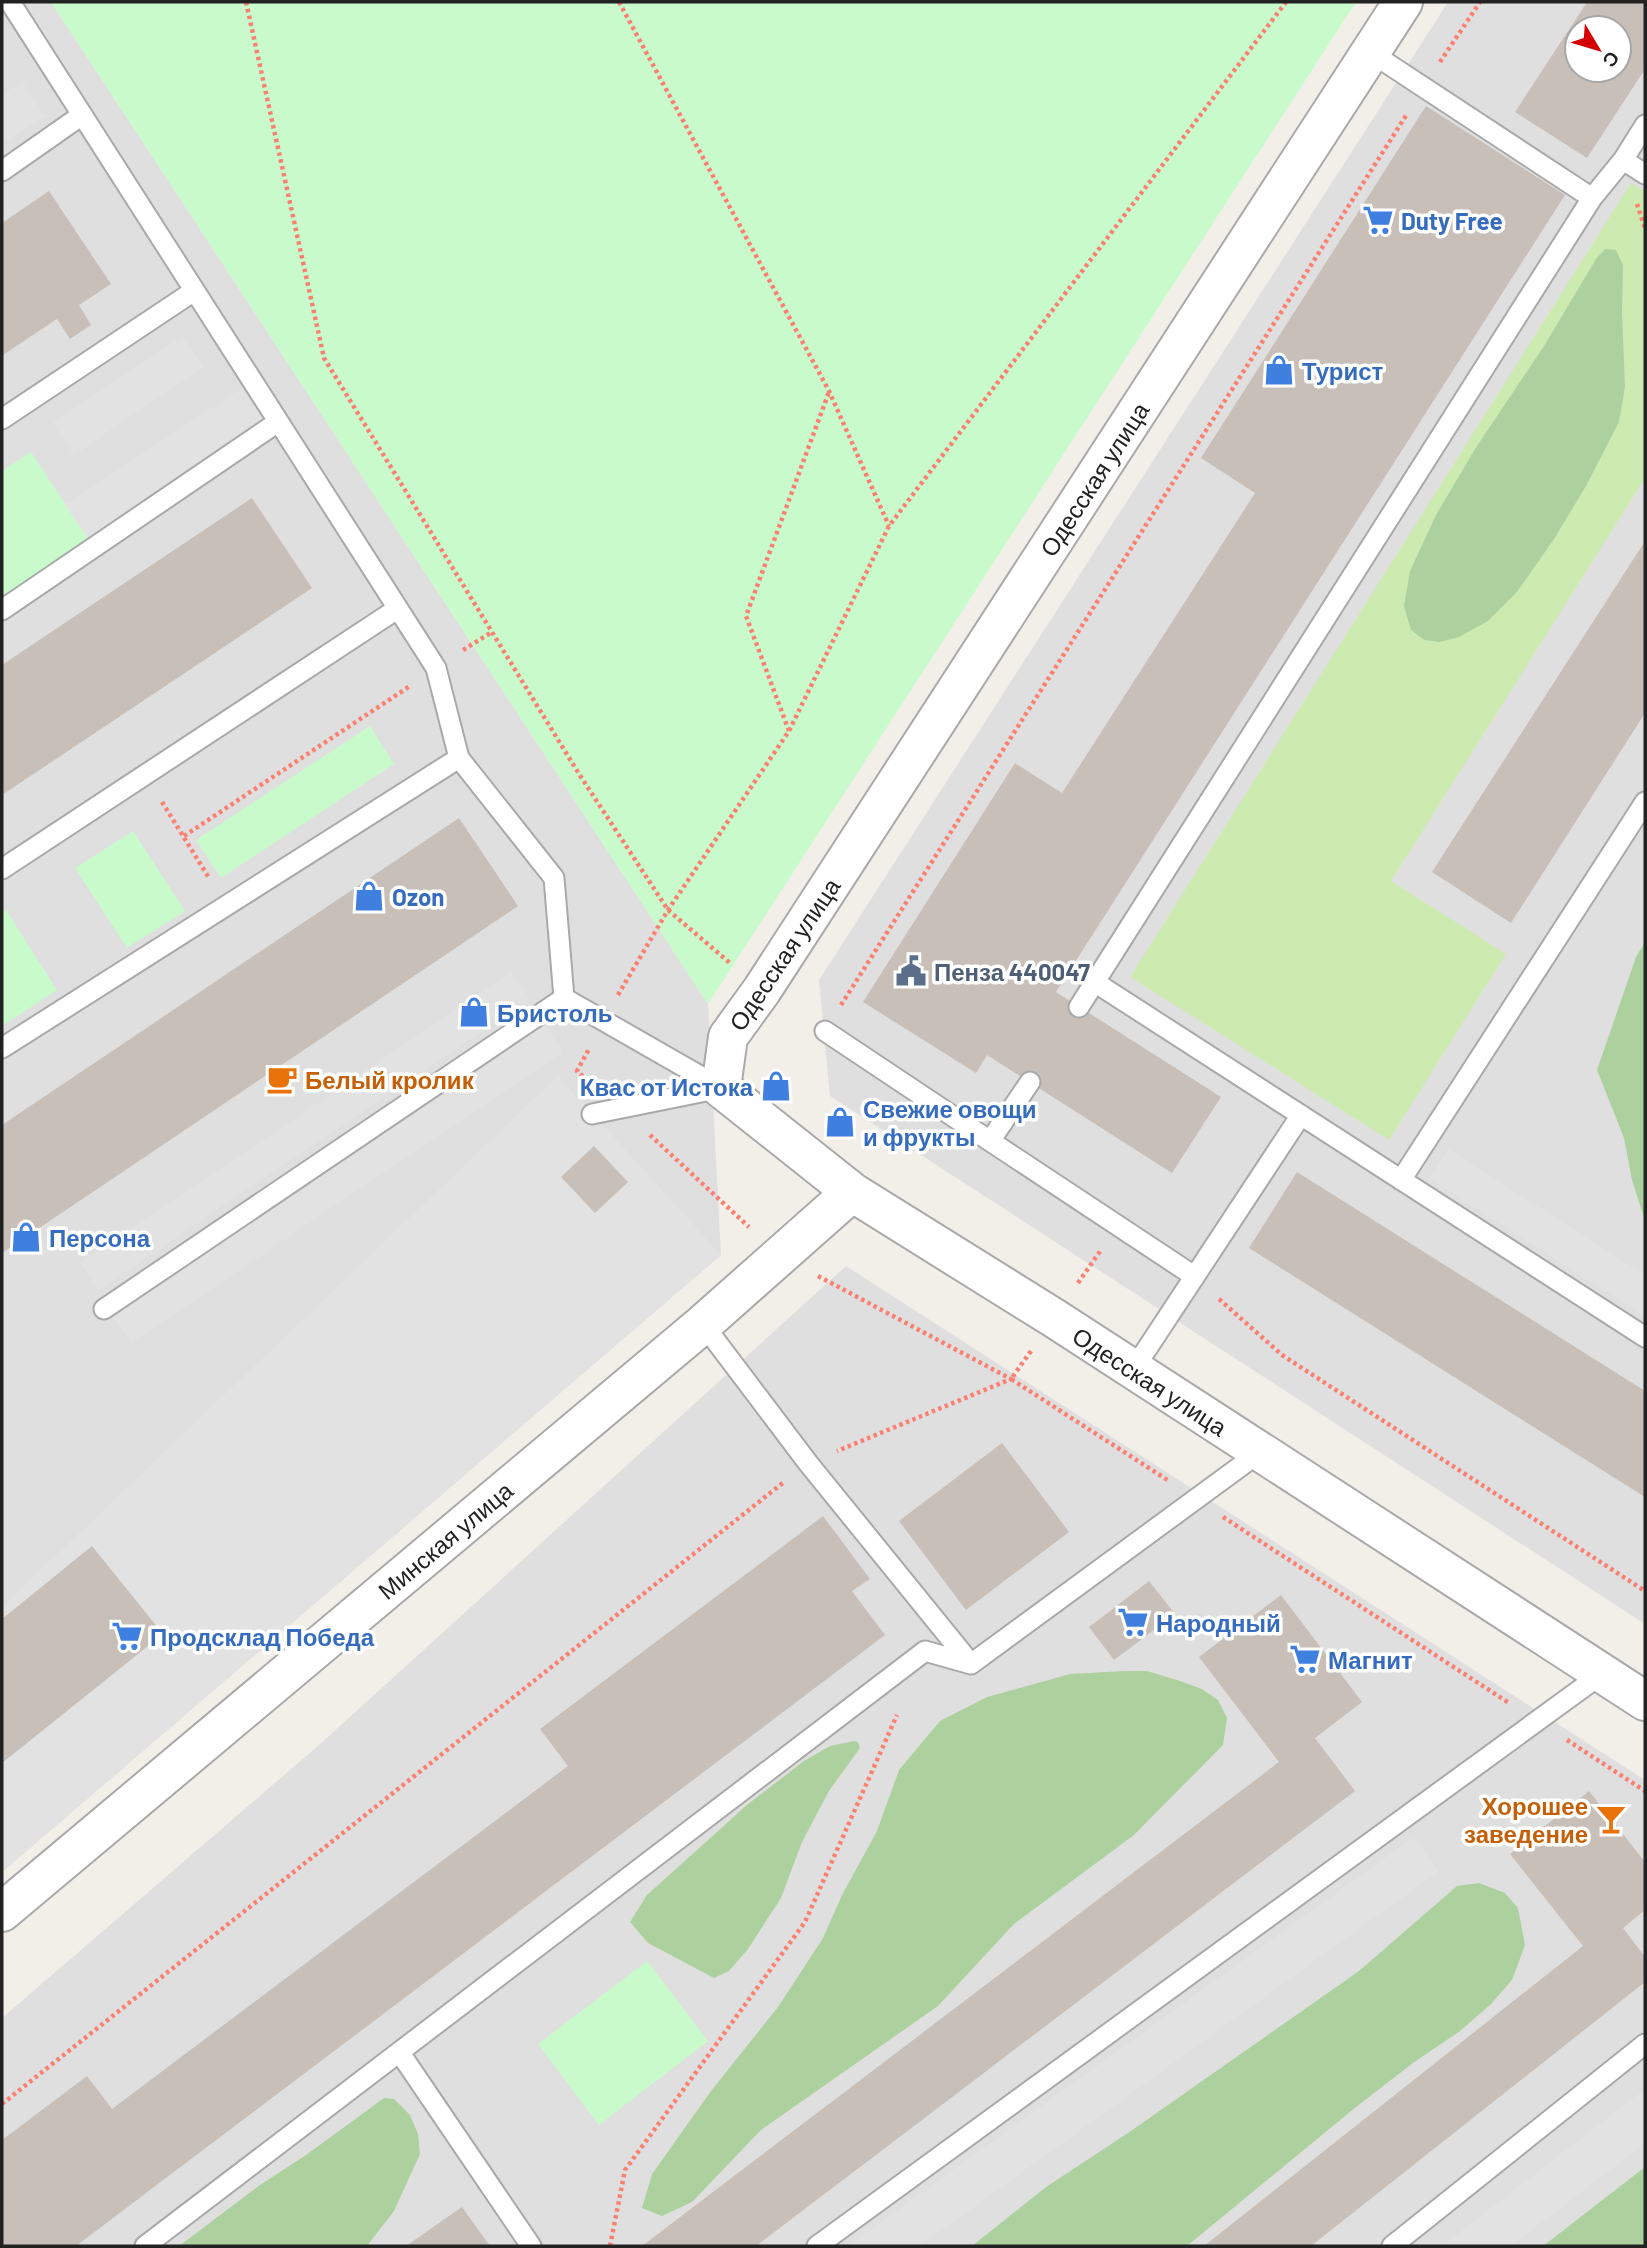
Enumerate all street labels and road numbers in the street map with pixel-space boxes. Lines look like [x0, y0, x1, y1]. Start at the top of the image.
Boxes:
street label: Одесская улица [1033, 396, 1155, 561]
street label: Одесская улица [722, 872, 846, 1036]
street label: Одесская улица [1068, 1320, 1233, 1442]
street label: Минская улица [372, 1475, 519, 1605]

